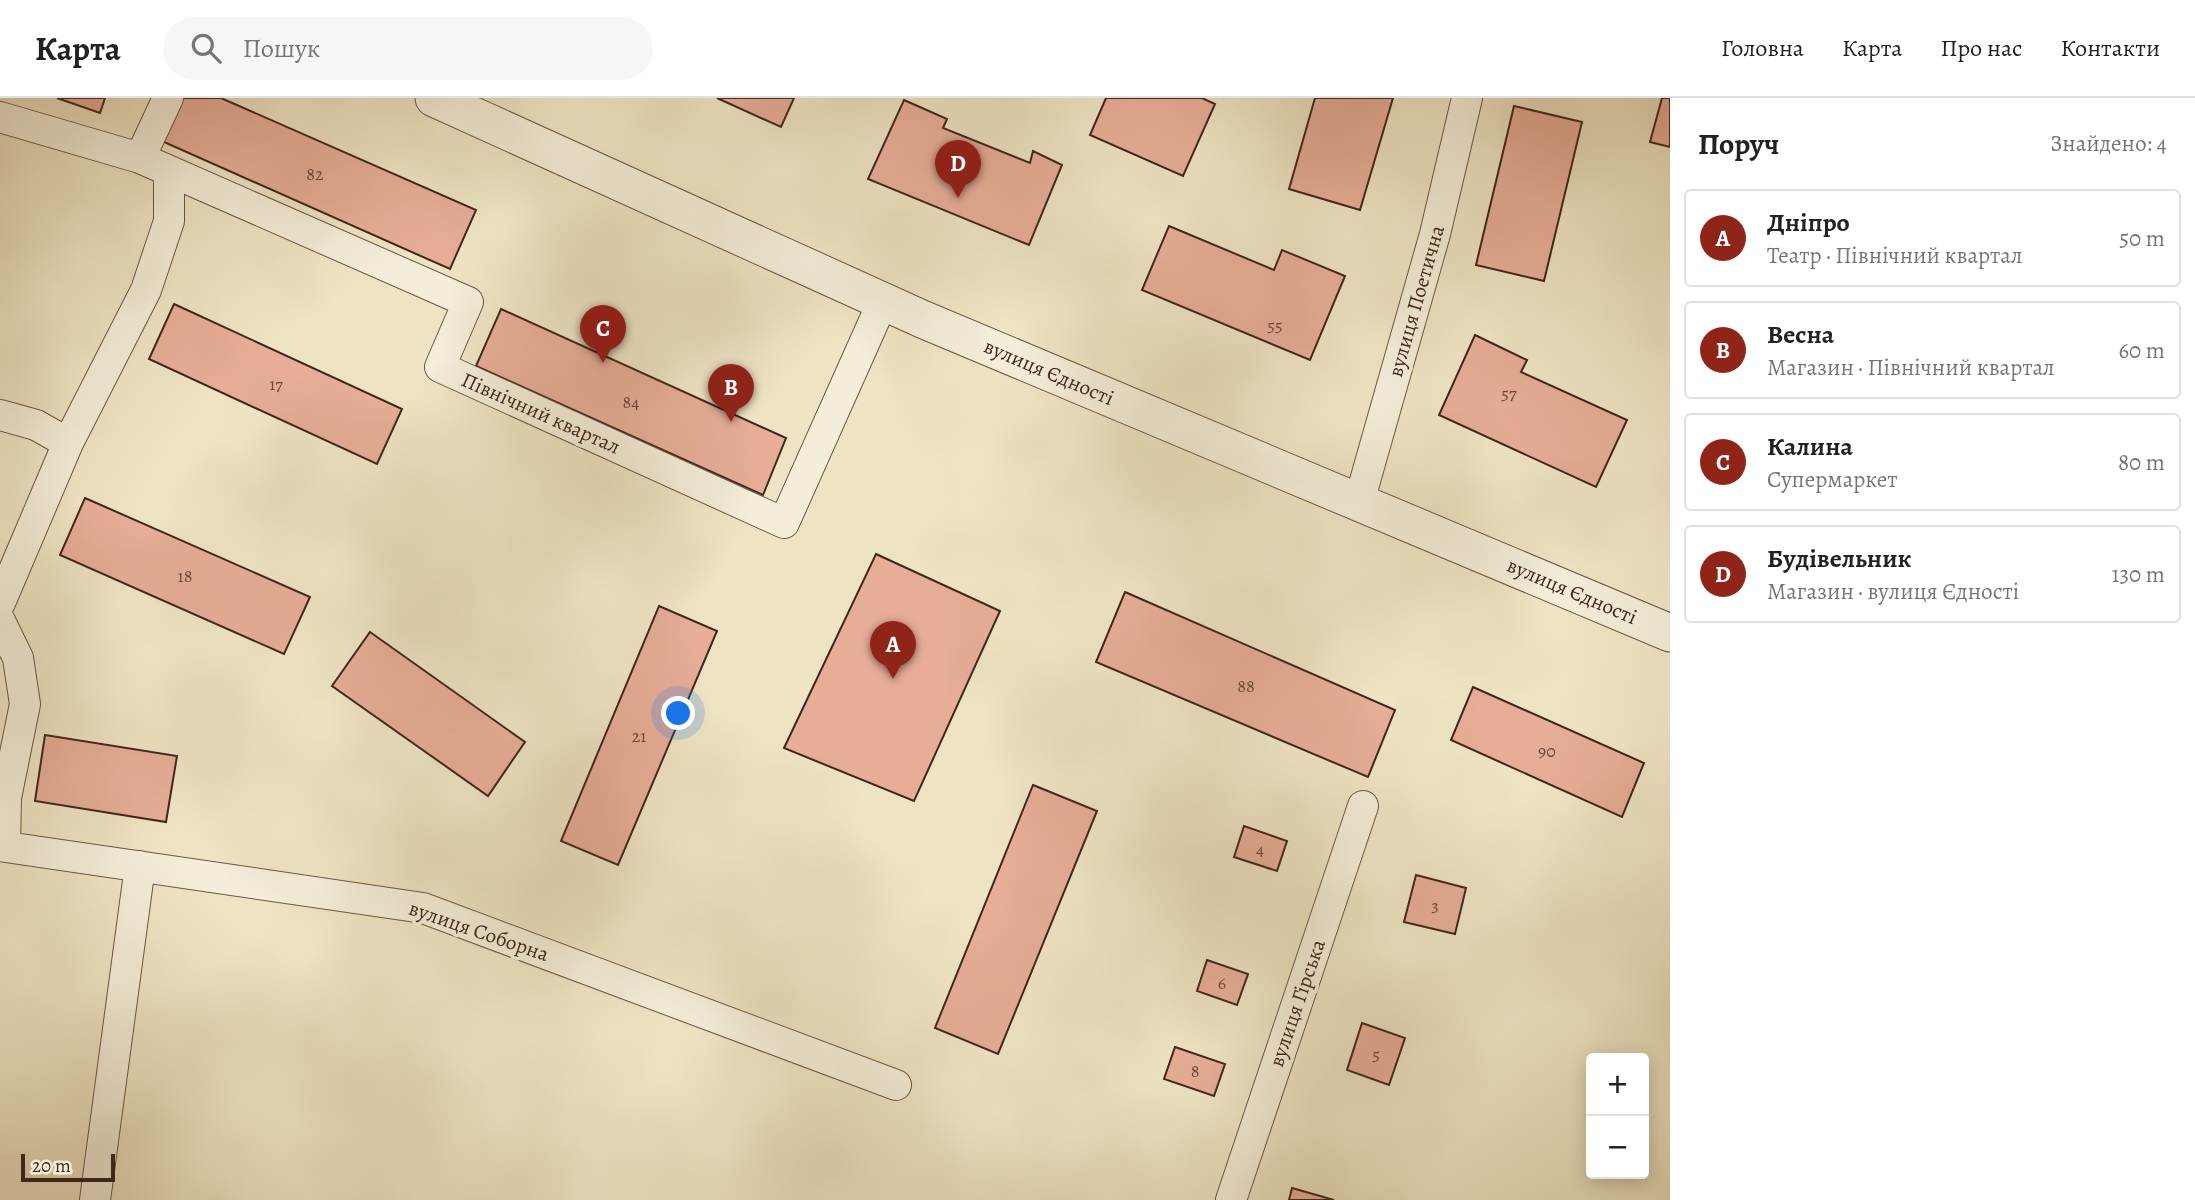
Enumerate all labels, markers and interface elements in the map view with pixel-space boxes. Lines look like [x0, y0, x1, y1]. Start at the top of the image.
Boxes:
search box [163, 17, 653, 80]
text: Карта [35, 26, 121, 71]
icon: search [187, 29, 225, 67]
text: Пошук [243, 31, 320, 66]
text: Головна [1721, 32, 1804, 64]
text: Карта [1842, 32, 1902, 64]
text: Про нас [1940, 32, 2022, 64]
text: Контакти [2060, 32, 2160, 64]
text: Поруч [1698, 124, 1779, 164]
text: Знайдено: 4 [2050, 128, 2167, 159]
pin: D [935, 140, 981, 198]
house number: 82 [306, 162, 324, 186]
text: Дніпро [1767, 205, 1850, 240]
street label: вулиця Поетична [1381, 222, 1451, 380]
text: A [1716, 223, 1730, 254]
text: 50 m [2119, 223, 2165, 254]
text: Театр · Північний квартал [1767, 240, 2022, 271]
pin: C [580, 305, 626, 363]
house number: 55 [1267, 313, 1283, 337]
text: Весна [1767, 317, 1834, 352]
street label: вулиця Єдності [980, 332, 1118, 412]
text: B [1716, 335, 1730, 366]
text: 60 m [2118, 335, 2165, 366]
text: Магазин · Північний квартал [1767, 352, 2055, 383]
pin: B [708, 364, 754, 422]
street label: Північний квартал [457, 365, 625, 461]
house number: 17 [269, 372, 283, 396]
house number: 57 [1501, 381, 1517, 405]
house number: 84 [623, 390, 639, 414]
text: Калина [1767, 429, 1853, 464]
text: C [1716, 447, 1730, 478]
text: 80 m [2118, 447, 2165, 478]
text: Супермаркет [1767, 464, 1898, 495]
text: Будівельник [1767, 541, 1912, 576]
street label: вулиця Єдності [1503, 551, 1641, 631]
text: D [1715, 559, 1731, 590]
text: 130 m [2112, 559, 2165, 590]
house number: 18 [178, 564, 192, 588]
text: Магазин · вулиця Єдності [1767, 576, 2019, 607]
pin: A [870, 621, 916, 679]
house number: 88 [1237, 674, 1255, 698]
your location [661, 696, 695, 730]
house number: 21 [632, 724, 646, 748]
house number: 90 [1538, 739, 1556, 763]
house number: 4 [1256, 837, 1264, 861]
house number: 3 [1431, 893, 1439, 917]
street label: вулиця Соборна [405, 894, 553, 968]
street label: вулиця Гірська [1262, 935, 1332, 1070]
house number: 6 [1218, 971, 1226, 995]
house number: 5 [1372, 1042, 1380, 1066]
map controls [1586, 1053, 1649, 1179]
button: + [1586, 1053, 1649, 1116]
house number: 8 [1191, 1059, 1199, 1083]
button: − [1586, 1116, 1649, 1179]
scale bar [21, 1151, 116, 1183]
text: 20 m [32, 1153, 71, 1179]

